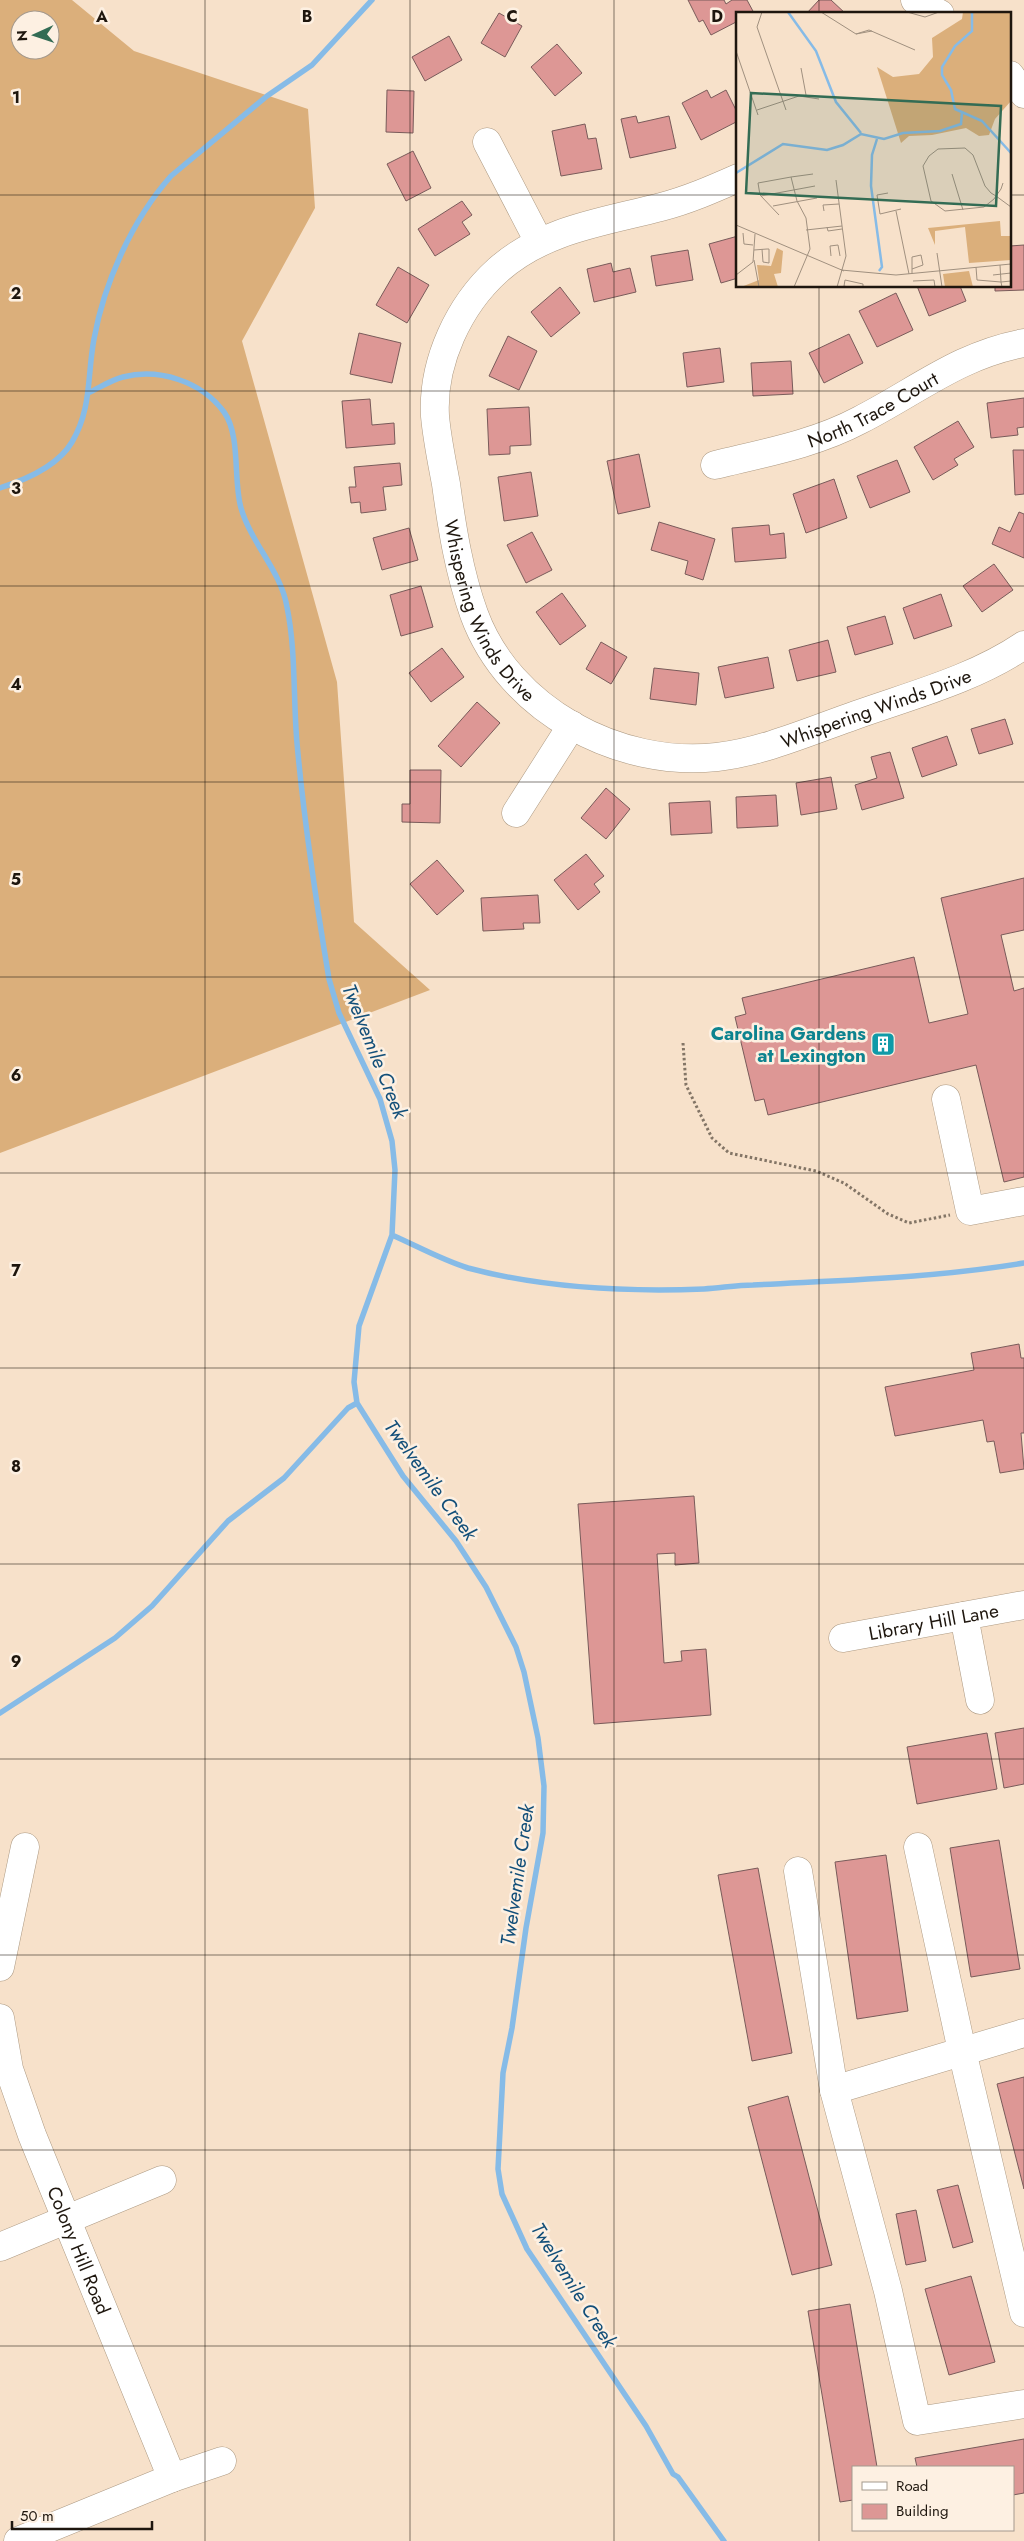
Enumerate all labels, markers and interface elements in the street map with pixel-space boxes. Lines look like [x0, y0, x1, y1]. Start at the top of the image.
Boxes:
text: A [95, 5, 108, 28]
text: B [302, 5, 312, 28]
text: C [506, 5, 518, 28]
text: D [711, 5, 723, 28]
north arrow [10, 10, 60, 60]
inset map [736, 12, 1012, 288]
text: N [12, 30, 32, 42]
text: 1 [12, 86, 20, 109]
text: 2 [11, 282, 21, 305]
street label: North Trace Court [804, 365, 944, 455]
text: 3 [11, 477, 21, 500]
street label: Whispering Winds Drive [437, 517, 541, 708]
street label: Whispering Winds Drive [777, 662, 976, 755]
text: 4 [10, 673, 22, 696]
text: 5 [11, 868, 21, 891]
water label: Twelvemile Creek [334, 980, 415, 1124]
place label: Carolina Gardens at Lexington [711, 1020, 866, 1069]
building icon: Carolina Gardens at Lexington [870, 1031, 896, 1057]
text: 6 [11, 1064, 21, 1087]
text: 7 [11, 1259, 21, 1282]
water label: Twelvemile Creek [377, 1414, 485, 1548]
text: 8 [11, 1455, 21, 1478]
street label: Library Hill Lane [866, 1597, 1001, 1647]
text: 9 [11, 1650, 21, 1673]
water label: Twelvemile Creek [493, 1801, 542, 1948]
street label: Colony Hill Road [40, 2182, 117, 2318]
water label: Twelvemile Creek [523, 2217, 625, 2355]
legend [852, 2466, 1014, 2531]
text: Road [896, 2475, 928, 2497]
scale bar [12, 2498, 152, 2530]
text: Building [896, 2500, 948, 2522]
text: 50 m [20, 2505, 54, 2527]

